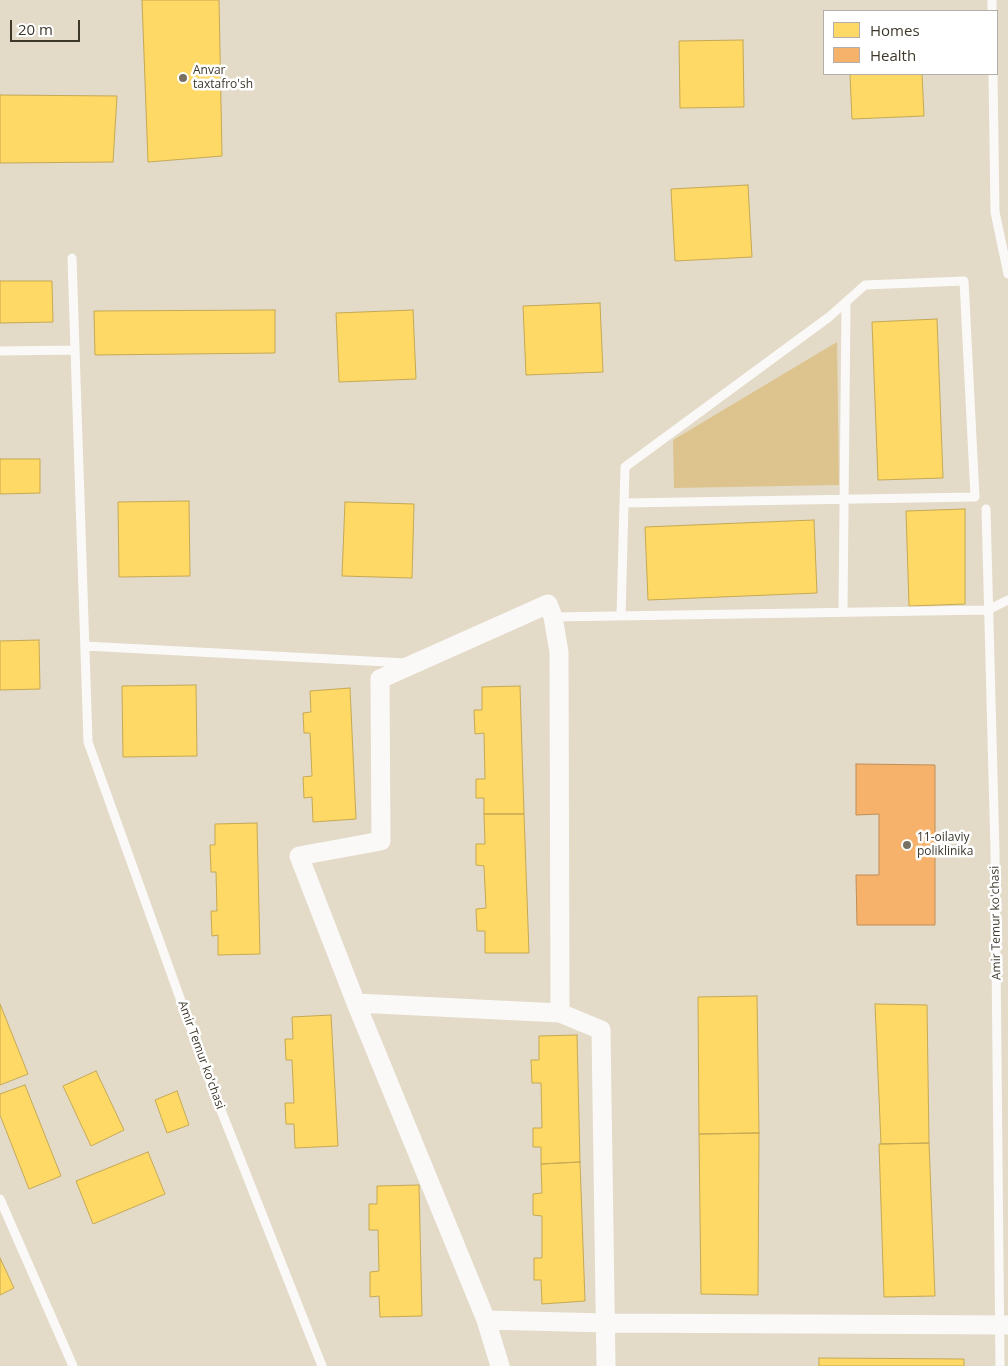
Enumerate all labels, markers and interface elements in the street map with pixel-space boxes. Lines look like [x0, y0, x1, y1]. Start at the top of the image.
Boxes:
scale bar [12, 10, 82, 42]
legend [823, 10, 998, 75]
text: 20 m [18, 19, 53, 39]
text: Homes [870, 20, 920, 40]
text: Health [870, 45, 916, 65]
place label: Anvar taxtafro'sh [193, 64, 253, 92]
marker: Anvar taxtafro'sh [177, 72, 189, 84]
place label: 11-oilaviy poliklinika [917, 831, 973, 859]
marker: 11-oilaviy poliklinika [901, 839, 913, 851]
street label: Amir Temur ko'chasi [988, 866, 1004, 980]
street label: Amir Temur ko'chasi [175, 999, 227, 1111]

